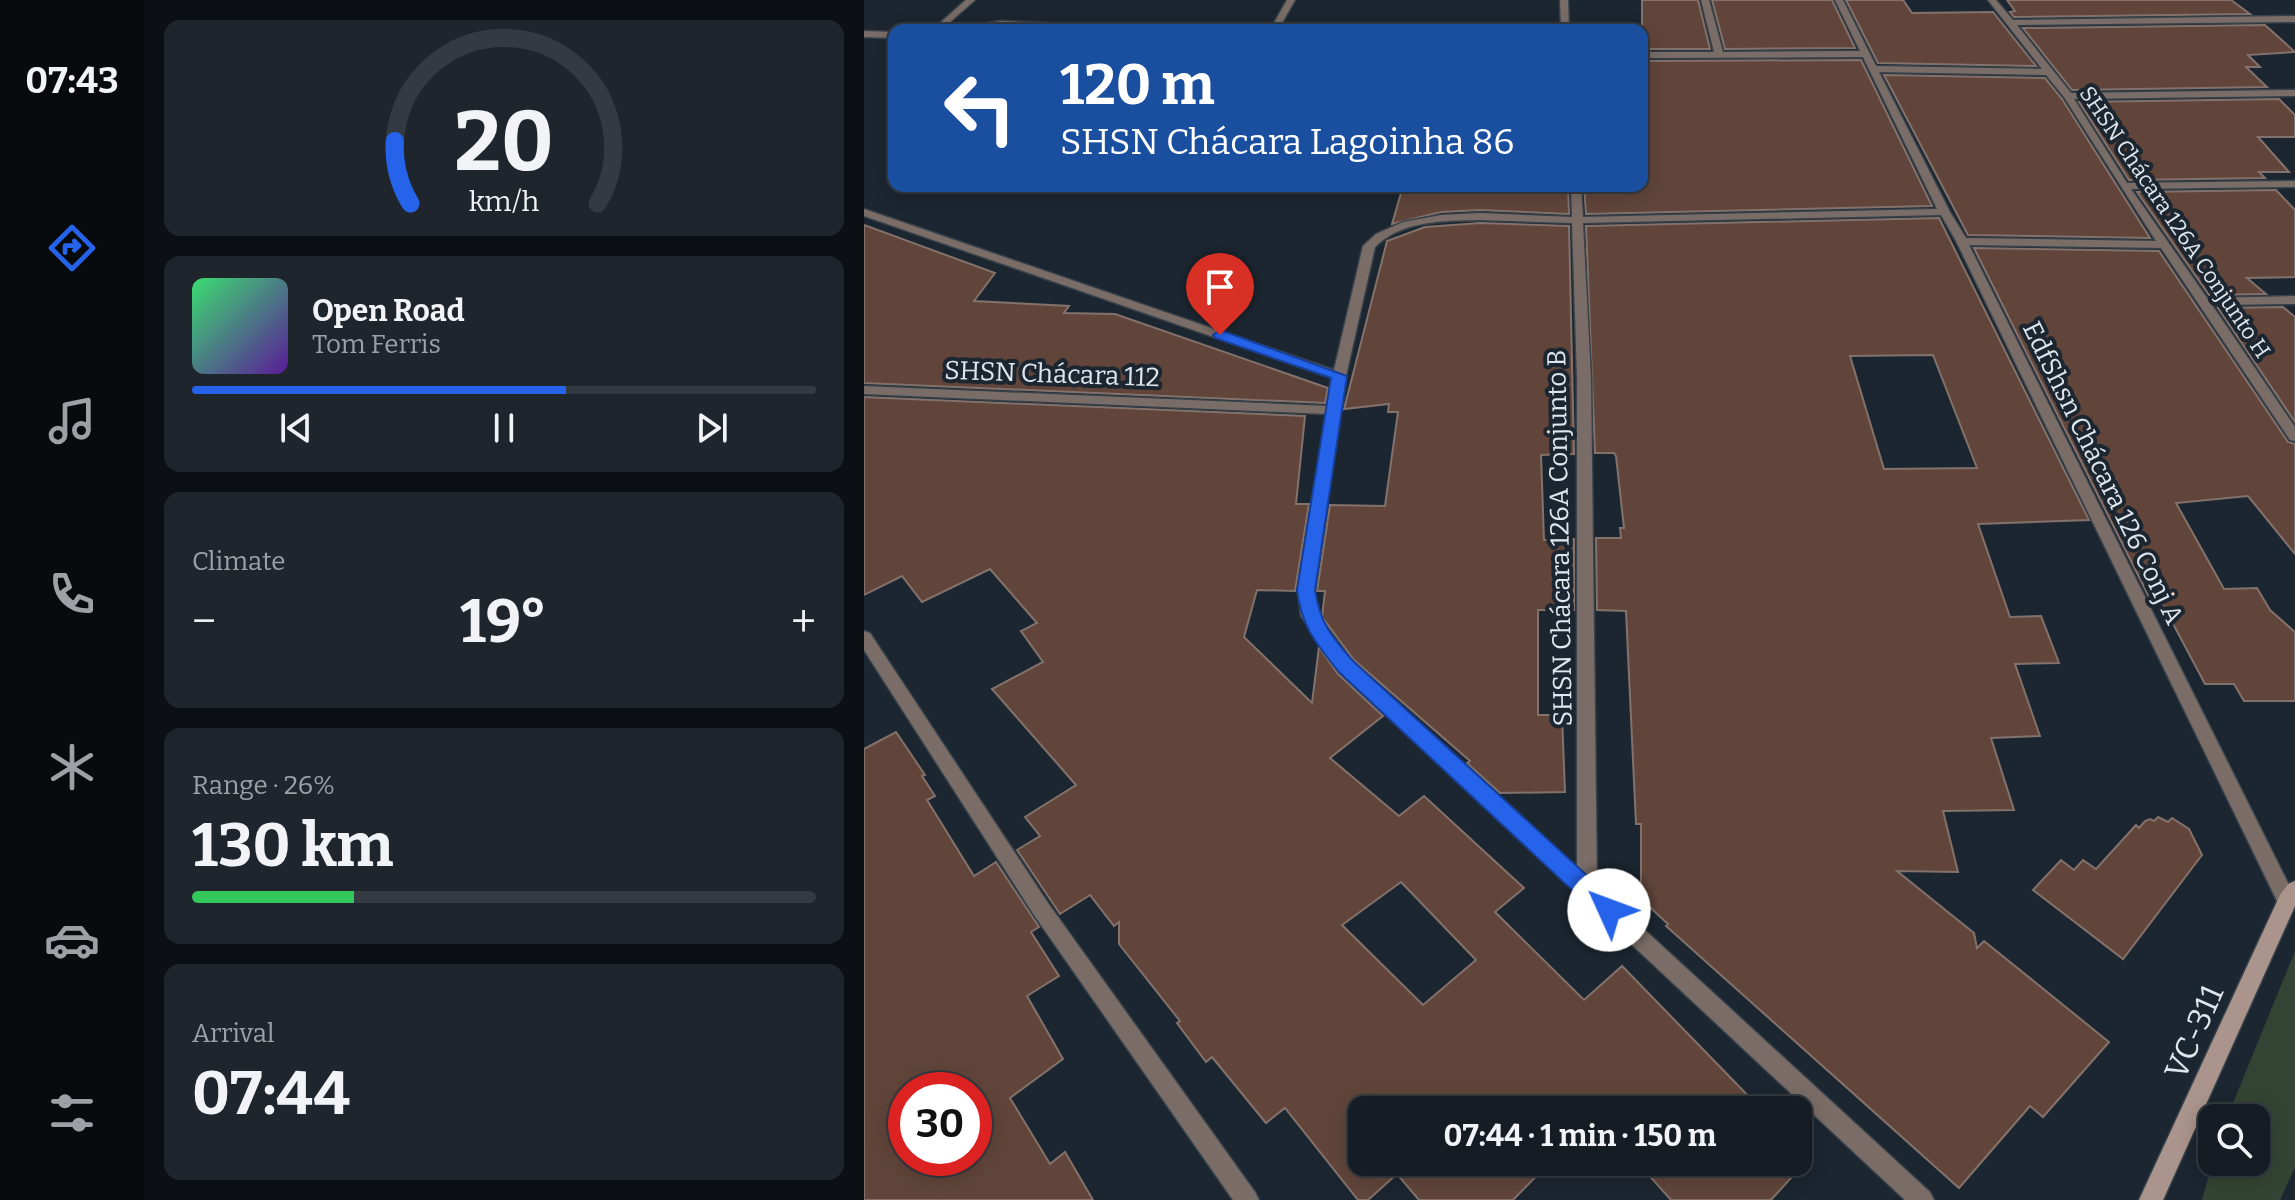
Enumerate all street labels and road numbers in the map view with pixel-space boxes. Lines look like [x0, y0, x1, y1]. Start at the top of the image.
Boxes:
street label: SHSN Chácara 126A Conjunto H [2074, 81, 2276, 363]
street label: EdfShsn Chácara 126 Conj A [2016, 317, 2190, 630]
street label: SHSN Chácara 126A Conjunto B [1541, 349, 1579, 727]
street label: SHSN Chácara 112 [944, 355, 1160, 393]
street label: VC-311 [2157, 979, 2231, 1085]

